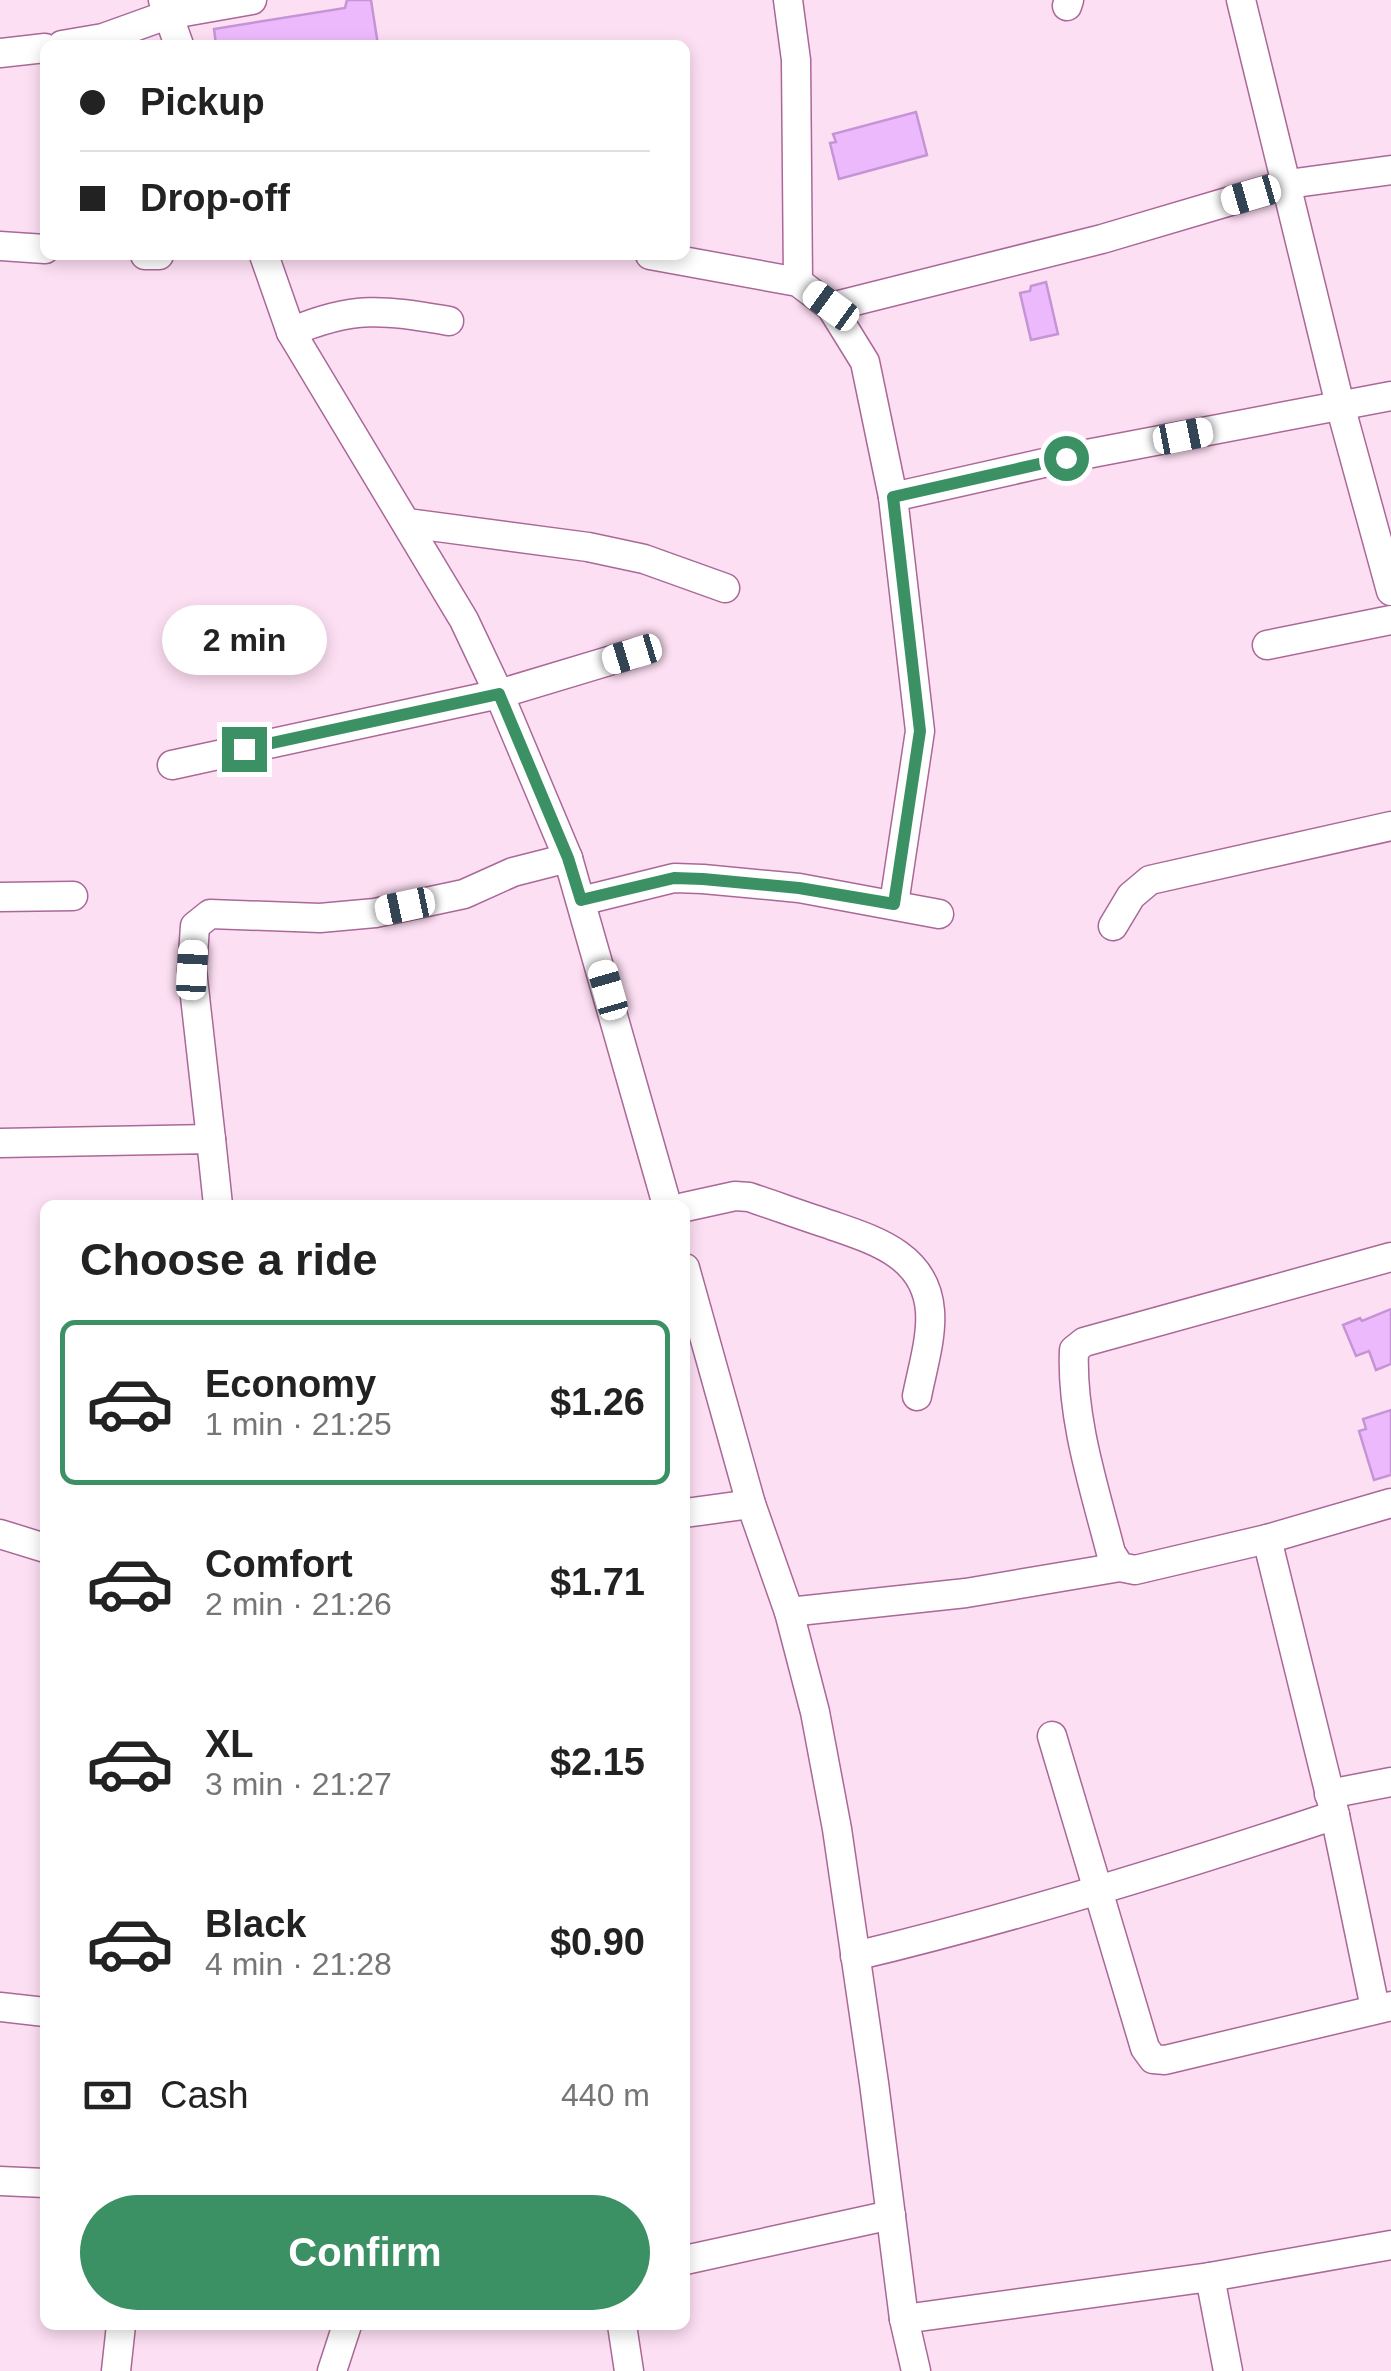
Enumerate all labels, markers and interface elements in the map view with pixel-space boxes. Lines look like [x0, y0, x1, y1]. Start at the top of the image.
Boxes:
text: Pickup [140, 81, 265, 123]
car [1218, 172, 1284, 218]
text: Drop-off [140, 177, 290, 219]
car [798, 276, 864, 336]
car [1151, 416, 1215, 456]
route start [1044, 436, 1089, 481]
callout: 2 min [162, 604, 326, 674]
text: 2 min [203, 622, 286, 658]
car [599, 631, 665, 677]
route end [222, 727, 267, 772]
car [373, 885, 437, 927]
car [175, 939, 209, 1001]
car [585, 957, 631, 1023]
text: Choose a ride [80, 1234, 378, 1285]
icon: car [85, 1358, 175, 1448]
text: Economy [205, 1363, 376, 1405]
text: $1.26 [550, 1381, 645, 1423]
text: 1 min · 21:25 [205, 1406, 392, 1442]
icon: car [85, 1538, 175, 1628]
text: Comfort [205, 1543, 353, 1585]
text: $1.71 [550, 1561, 645, 1603]
text: 2 min · 21:26 [205, 1586, 392, 1622]
icon: car [85, 1718, 175, 1808]
text: XL [205, 1723, 254, 1765]
text: $2.15 [550, 1741, 645, 1783]
text: 3 min · 21:27 [205, 1766, 392, 1802]
icon: car [85, 1898, 175, 1988]
text: Black [205, 1903, 306, 1945]
text: $0.90 [550, 1921, 645, 1963]
text: 4 min · 21:28 [205, 1946, 392, 1982]
icon: cash [80, 2068, 135, 2123]
text: Cash [160, 2074, 249, 2116]
text: 440 m [561, 2077, 650, 2113]
button: Confirm [80, 2195, 650, 2310]

